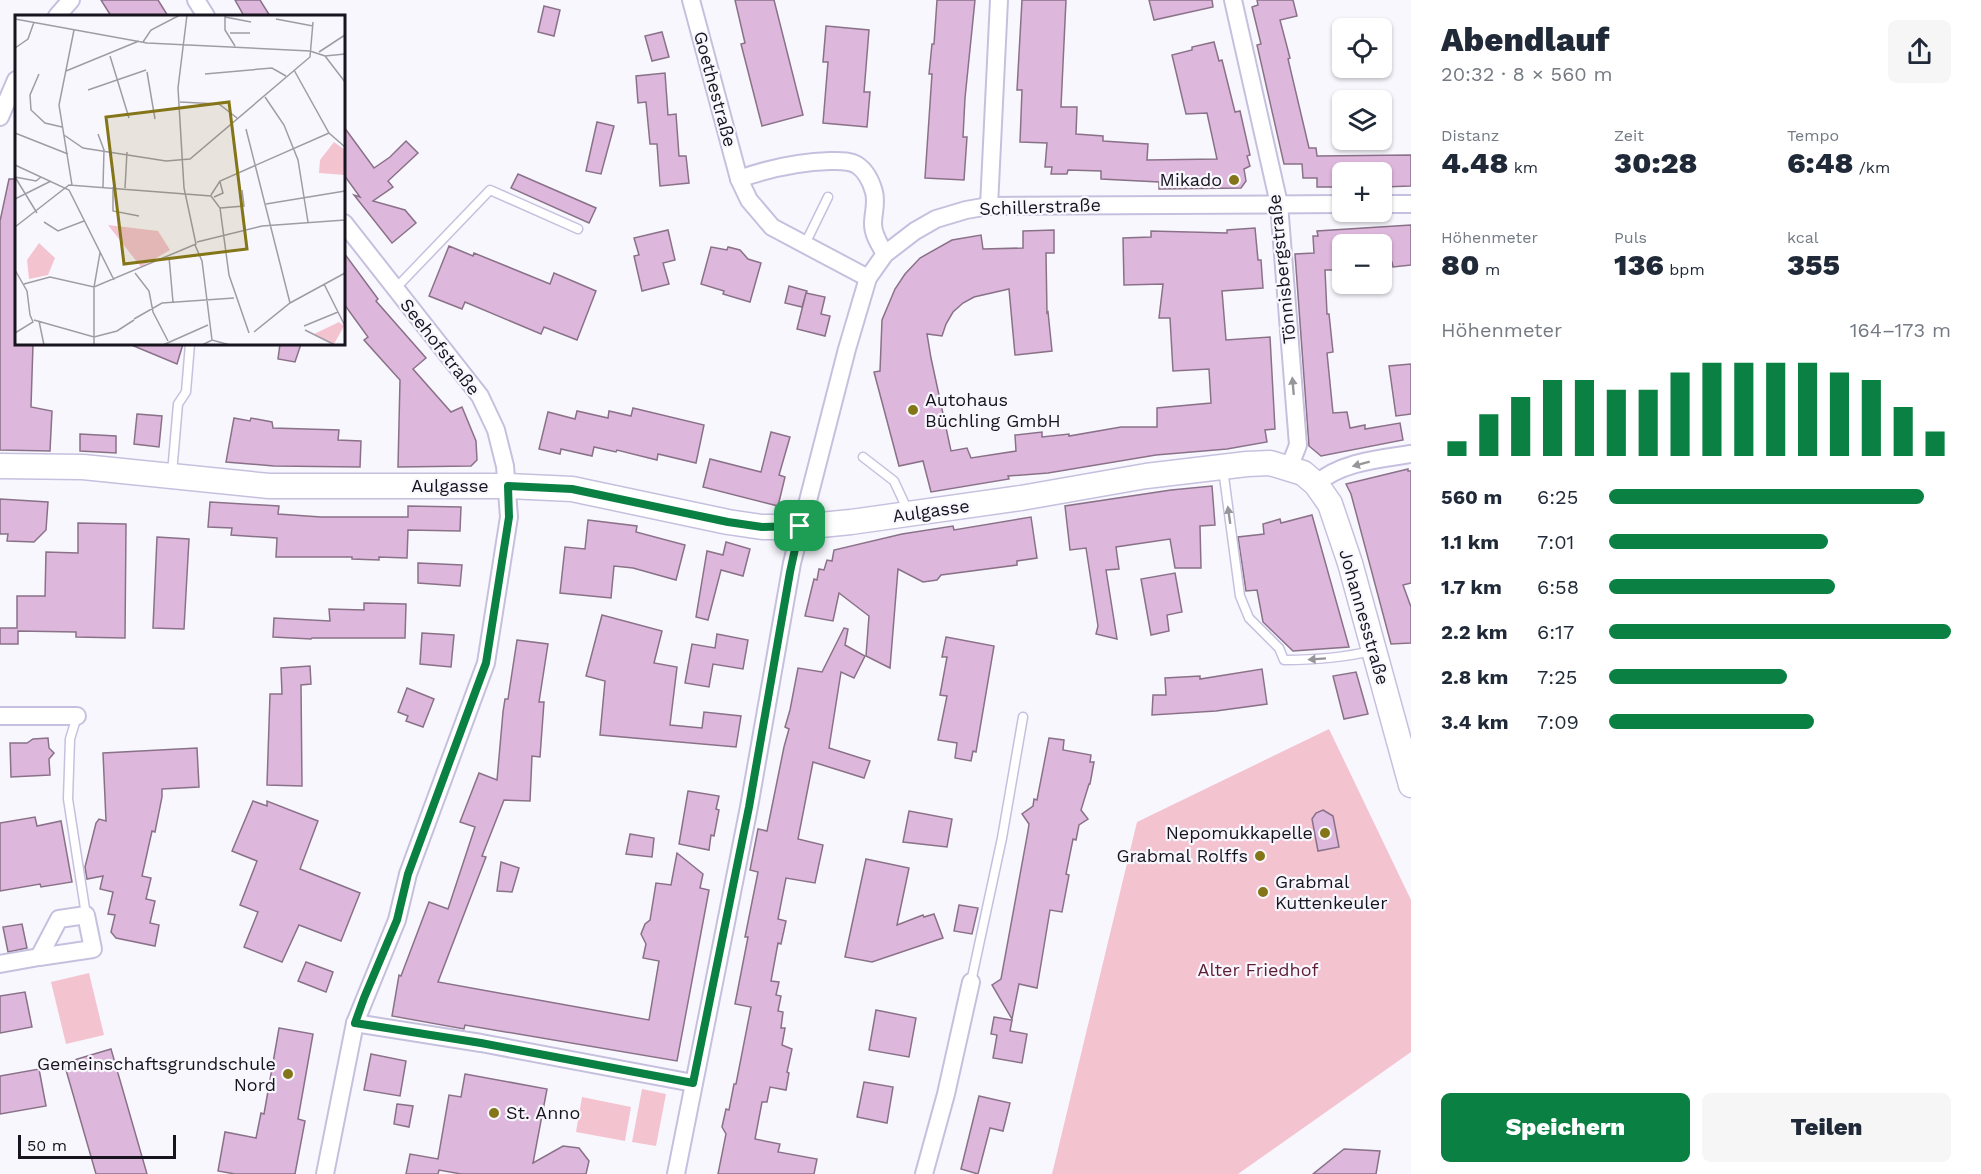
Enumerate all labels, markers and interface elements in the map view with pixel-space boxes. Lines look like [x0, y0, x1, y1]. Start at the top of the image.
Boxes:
inset map [15, 15, 345, 345]
map controls [1332, 18, 1392, 294]
button: locate [1332, 18, 1392, 78]
text: Abendlauf [1441, 20, 1610, 59]
button: share [1888, 20, 1951, 83]
street label: Goethestraße [690, 29, 741, 149]
text: 20:32 · 8 × 560 m [1441, 62, 1613, 86]
button: layers [1332, 90, 1392, 150]
text: Distanz [1441, 126, 1499, 145]
text: Zeit [1614, 126, 1644, 145]
text: Tempo [1787, 126, 1839, 145]
text: 4.48 [1441, 145, 1508, 180]
text: 30:28 [1614, 145, 1698, 180]
text: 6:48 [1787, 145, 1853, 180]
text: km [1508, 158, 1538, 177]
text: /km [1853, 158, 1890, 177]
button: + [1332, 162, 1392, 222]
place label: Mikado [1160, 169, 1222, 190]
marker: Mikado [1227, 173, 1241, 187]
street label: Tönnisbergstraße [1263, 193, 1300, 345]
street label: Schillerstraße [979, 194, 1101, 219]
text: Höhenmeter [1441, 228, 1538, 247]
text: Puls [1614, 228, 1647, 247]
text: kcal [1787, 228, 1819, 247]
button: − [1332, 234, 1392, 294]
text: 80 [1441, 247, 1479, 282]
text: 136 [1614, 247, 1664, 282]
text: 355 [1787, 247, 1840, 282]
text: m [1479, 260, 1500, 279]
text: bpm [1664, 260, 1705, 279]
street label: Seehofstraße [396, 294, 485, 399]
text: Höhenmeter [1441, 318, 1562, 342]
text: 164–173 m [1850, 318, 1951, 342]
one-way arrow [1289, 377, 1298, 396]
place label: Autohaus Büchling GmbH [925, 389, 1061, 431]
marker: Autohaus Büchling GmbH [906, 403, 920, 417]
one-way arrow [1352, 459, 1371, 469]
street label: Aulgasse [411, 475, 489, 496]
text: 560 m [1441, 485, 1502, 509]
text: 6:25 [1537, 485, 1578, 509]
street label: Aulgasse [891, 495, 971, 526]
pin [774, 500, 825, 551]
one-way arrow [1224, 505, 1233, 524]
icon: arrive [783, 509, 816, 542]
text: 1.1 km [1441, 530, 1499, 554]
text: 7:01 [1537, 530, 1574, 554]
street label: Johannesstraße [1335, 547, 1394, 687]
text: 1.7 km [1441, 575, 1502, 599]
text: 6:58 [1537, 575, 1579, 599]
text: 2.2 km [1441, 620, 1508, 644]
text: 6:17 [1537, 620, 1574, 644]
one-way arrow [1308, 655, 1327, 664]
text: 2.8 km [1441, 665, 1508, 689]
text: 7:25 [1537, 665, 1577, 689]
text: 3.4 km [1441, 710, 1508, 734]
text: 7:09 [1537, 710, 1579, 734]
place label: Nepomukkapelle [1166, 822, 1313, 843]
marker: Nepomukkapelle [1318, 826, 1332, 840]
place label: Grabmal Rolffs [1116, 845, 1248, 866]
marker: Grabmal Rolffs [1253, 849, 1267, 863]
place label: Grabmal Kuttenkeuler [1275, 871, 1388, 913]
marker: Grabmal Kuttenkeuler [1256, 885, 1270, 899]
park label: Alter Friedhof [1198, 959, 1318, 980]
place label: Gemeinschaftsgrundschule Nord [37, 1053, 276, 1095]
marker: Gemeinschaftsgrundschule Nord [281, 1067, 295, 1081]
button: Speichern [1441, 1093, 1690, 1162]
button: Teilen [1702, 1093, 1951, 1162]
place label: St. Anno [506, 1102, 580, 1123]
marker: St. Anno [487, 1106, 501, 1120]
scale bar [18, 1132, 176, 1160]
text: 50 m [27, 1136, 67, 1155]

